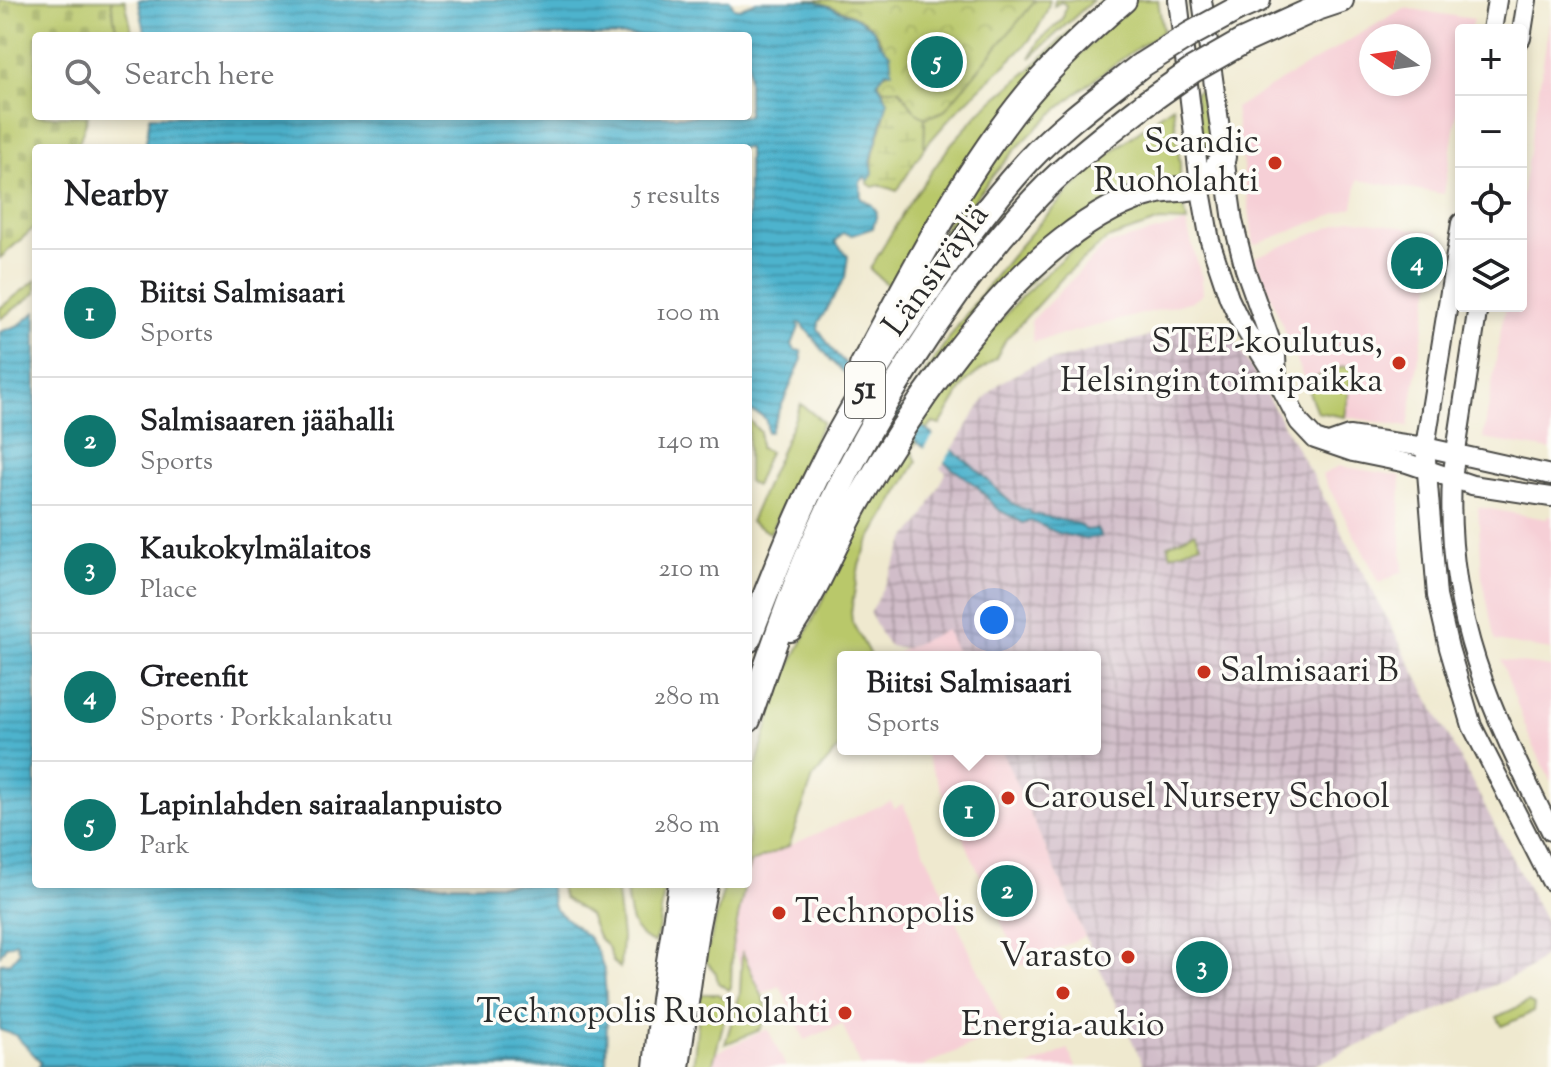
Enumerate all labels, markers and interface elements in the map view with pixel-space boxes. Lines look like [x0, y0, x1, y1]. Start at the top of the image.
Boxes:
north arrow [1359, 24, 1431, 96]
map controls [1455, 24, 1527, 312]
button: + [1455, 24, 1527, 96]
search box [32, 32, 752, 120]
pin: 5 [911, 32, 963, 92]
icon: search [60, 54, 104, 98]
text: Search here [124, 55, 274, 98]
button: − [1455, 96, 1527, 168]
place label: Scandic Ruoholahti [1093, 119, 1259, 207]
marker: Scandic Ruoholahti [1266, 154, 1284, 172]
button: locate [1455, 168, 1527, 240]
text: Nearby [64, 172, 169, 221]
text: 5 results [632, 178, 720, 215]
street label: Länsiväylä [872, 194, 1002, 348]
pin: 4 [1391, 233, 1443, 293]
button: layers [1455, 240, 1527, 312]
text: Biitsi Salmisaari [140, 273, 345, 316]
text: 1 [86, 295, 94, 332]
text: 100 m [657, 295, 720, 332]
text: Sports [140, 316, 213, 353]
place label: STEP-koulutus, Helsingin toimipaikka [1060, 319, 1383, 407]
marker: STEP-koulutus, Helsingin toimipaikka [1390, 354, 1408, 372]
road number: 51 [845, 362, 885, 418]
text: Salmisaaren jäähalli [140, 401, 395, 444]
text: 2 [84, 423, 96, 460]
text: 140 m [657, 423, 720, 460]
text: Sports [140, 444, 213, 481]
text: Kaukokylmälaitos [140, 529, 371, 572]
text: 3 [85, 551, 95, 588]
text: 210 m [658, 551, 720, 588]
text: Place [140, 572, 197, 609]
your location [974, 600, 1014, 640]
place label: Salmisaari B [1220, 648, 1399, 697]
popup [837, 651, 1101, 755]
text: Greenfit [140, 657, 248, 700]
text: Biitsi Salmisaari [867, 663, 1071, 706]
marker: Salmisaari B [1195, 663, 1213, 681]
text: 4 [83, 679, 97, 716]
text: 280 m [654, 679, 720, 716]
text: Sports · Porkkalankatu [140, 700, 393, 737]
text: Sports [867, 706, 940, 743]
place label: Carousel Nursery School [1024, 774, 1390, 823]
pin: 1 [943, 781, 995, 841]
text: Lapinlahden sairaalanpuisto [140, 785, 502, 828]
marker: Carousel Nursery School [999, 789, 1017, 807]
text: 5 [86, 807, 94, 844]
text: 280 m [654, 807, 720, 844]
text: Park [140, 828, 190, 865]
pin: 2 [981, 861, 1033, 921]
place label: Technopolis [795, 889, 975, 938]
marker: Technopolis [770, 904, 788, 922]
place label: Varasto [999, 933, 1112, 982]
pin: 3 [1176, 937, 1228, 997]
marker: Varasto [1119, 948, 1137, 966]
marker: Energia-aukio [1054, 984, 1072, 1002]
place label: Technopolis Ruoholahti [476, 989, 829, 1038]
place label: Energia-aukio [961, 1002, 1165, 1051]
marker: Technopolis Ruoholahti [836, 1004, 854, 1022]

